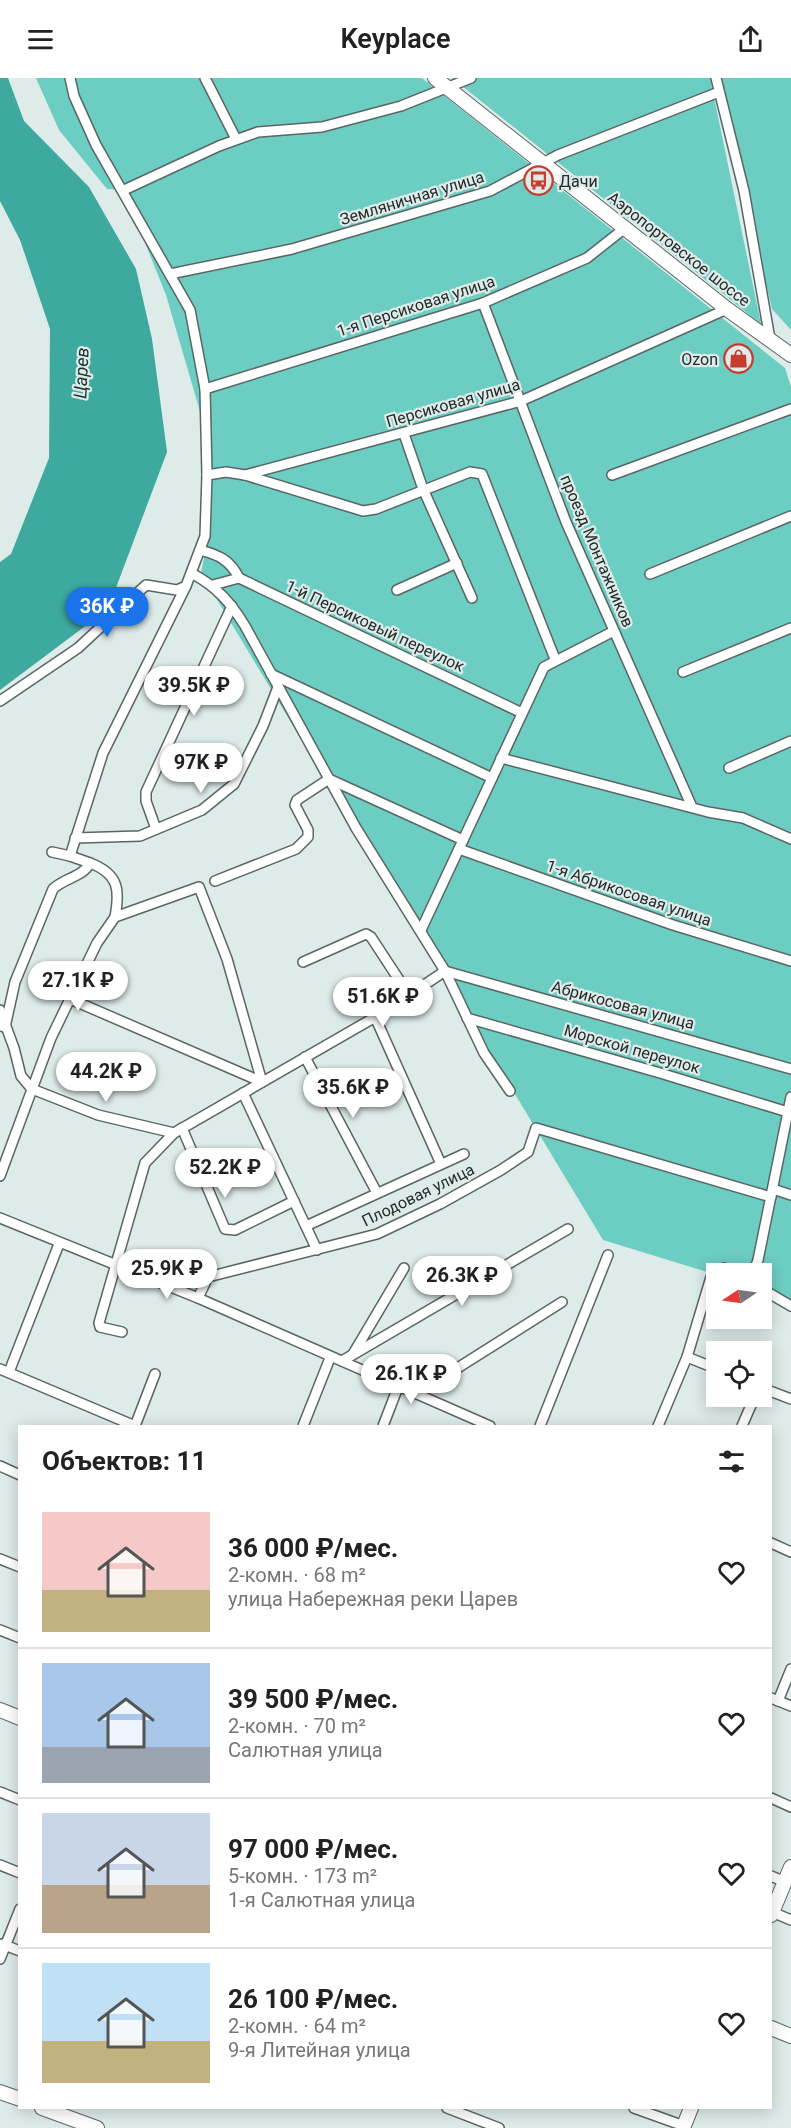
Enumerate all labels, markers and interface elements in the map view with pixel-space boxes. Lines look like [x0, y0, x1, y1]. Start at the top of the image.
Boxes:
icon: menu [24, 23, 57, 56]
text: Keyplace [341, 23, 450, 55]
icon: share [734, 23, 767, 56]
bus stop icon: Дачи [522, 165, 554, 197]
street label: Земляничная улица [338, 167, 486, 229]
place label: Дачи [559, 172, 598, 191]
street label: Аэропортовское шоссе [604, 188, 754, 310]
street label: 1-я Персиковая улица [335, 272, 497, 340]
shop icon: Ozon [723, 343, 755, 375]
water label: Царев [69, 347, 93, 399]
place label: Ozon [681, 350, 718, 369]
street label: Персиковая улица [384, 375, 522, 431]
street label: проезд Монтажников [556, 472, 638, 630]
street label: 1-й Персиковый переулок [283, 576, 468, 676]
pin: 36K ₽ [65, 587, 149, 638]
text: 36K ₽ [80, 594, 134, 618]
pin: 39.5K ₽ [139, 666, 249, 717]
text: 39.5K ₽ [158, 673, 230, 697]
pin: 97K ₽ [159, 743, 243, 794]
text: 97K ₽ [174, 750, 228, 774]
street label: 1-я Абрикосовая улица [544, 856, 714, 930]
pin: 27.1K ₽ [23, 961, 133, 1012]
text: 27.1K ₽ [42, 968, 114, 992]
pin: 51.6K ₽ [328, 977, 438, 1028]
street label: Абрикосовая улица [550, 977, 696, 1033]
text: 51.6K ₽ [347, 984, 419, 1008]
street label: Морской переулок [562, 1020, 703, 1078]
pin: 44.2K ₽ [51, 1052, 161, 1103]
text: 44.2K ₽ [70, 1059, 142, 1083]
pin: 35.6K ₽ [298, 1068, 408, 1119]
text: 35.6K ₽ [317, 1075, 389, 1099]
pin: 52.2K ₽ [170, 1148, 280, 1199]
text: 52.2K ₽ [189, 1155, 261, 1179]
street label: Плодовая улица [359, 1160, 477, 1230]
pin: 25.9K ₽ [112, 1249, 222, 1300]
text: 25.9K ₽ [131, 1256, 203, 1280]
pin: 26.3K ₽ [407, 1256, 517, 1307]
text: 26.3K ₽ [426, 1263, 498, 1287]
north arrow [706, 1263, 772, 1329]
map controls [706, 1263, 772, 1407]
button: locate [706, 1341, 772, 1407]
pin: 26.1K ₽ [356, 1354, 466, 1405]
text: 26.1K ₽ [375, 1361, 447, 1385]
icon: filters [715, 1445, 748, 1478]
text: Объектов: 11 [42, 1446, 206, 1476]
text: 36 000 ₽/мес. [228, 1533, 398, 1563]
icon: home [90, 1536, 162, 1608]
icon: heart [715, 1556, 748, 1589]
text: 2-комн. · 68 m² [228, 1563, 366, 1587]
text: улица Набережная реки Царев [228, 1587, 518, 1611]
text: 39 500 ₽/мес. [228, 1684, 398, 1714]
icon: home [90, 1687, 162, 1759]
icon: heart [715, 1707, 748, 1740]
text: 2-комн. · 70 m² [228, 1714, 366, 1738]
text: Салютная улица [228, 1738, 383, 1762]
text: 97 000 ₽/мес. [228, 1834, 398, 1864]
icon: home [90, 1837, 162, 1909]
icon: heart [715, 1857, 748, 1890]
text: 5-комн. · 173 m² [228, 1864, 377, 1888]
text: 1-я Салютная улица [228, 1888, 415, 1912]
text: 26 100 ₽/мес. [228, 1984, 398, 2014]
icon: home [90, 1987, 162, 2059]
icon: heart [715, 2007, 748, 2040]
text: 2-комн. · 64 m² [228, 2014, 366, 2038]
text: 9-я Литейная улица [228, 2038, 411, 2062]

